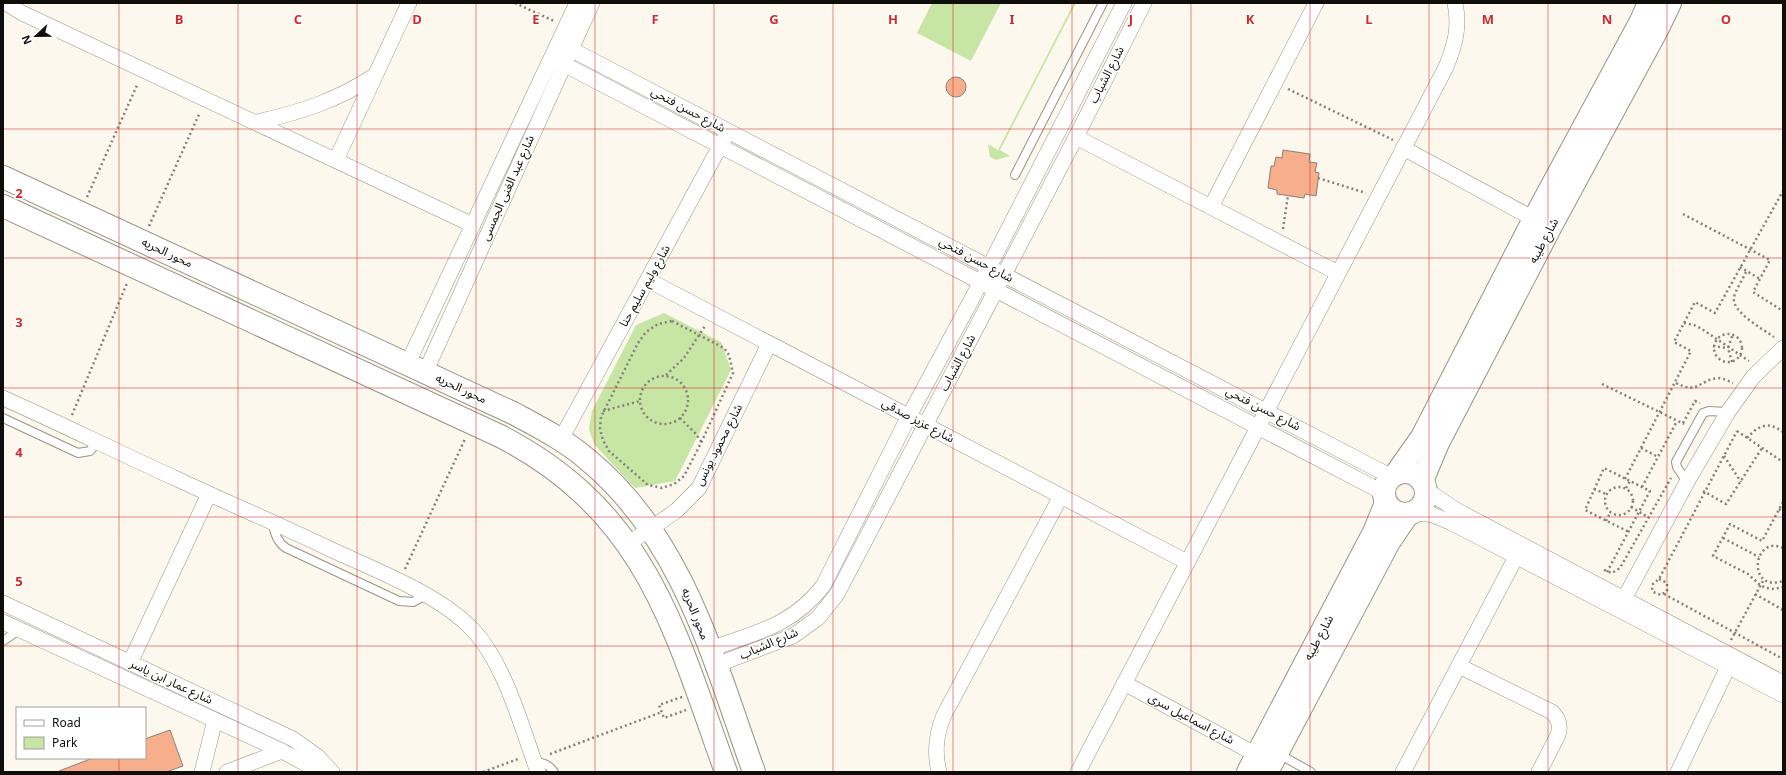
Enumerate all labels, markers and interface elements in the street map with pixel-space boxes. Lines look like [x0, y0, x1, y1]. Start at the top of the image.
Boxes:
text: B [175, 6, 184, 34]
text: C [294, 6, 302, 34]
text: D [412, 6, 422, 34]
text: E [532, 6, 540, 34]
text: F [651, 6, 659, 34]
text: G [769, 6, 779, 34]
text: H [888, 6, 898, 34]
text: I [1009, 6, 1015, 34]
text: J [1128, 6, 1133, 34]
text: K [1246, 6, 1255, 34]
text: L [1365, 6, 1373, 34]
text: M [1482, 6, 1494, 34]
text: N [1602, 6, 1612, 34]
text: O [1721, 6, 1731, 34]
north arrow [16, 16, 56, 56]
text: N [15, 31, 40, 48]
street label: شارع الشباب [1082, 42, 1132, 108]
street label: شارع حسن فتحي [646, 80, 730, 140]
street label: شارع عبد الغنى الجمسى [473, 131, 543, 245]
text: 2 [15, 180, 23, 208]
street label: شارع طيبه [1521, 213, 1567, 269]
street label: محور الحريه [137, 230, 197, 276]
street label: شارع حسن فتحي [934, 230, 1018, 290]
street label: شارع وليم سليم حنا [612, 240, 678, 332]
text: 3 [15, 309, 23, 337]
street label: شارع الشباب [932, 330, 984, 396]
street label: محور الحريه [431, 366, 491, 412]
street label: شارع حسن فتحي [1221, 379, 1305, 439]
street label: شارع عزيز صدقي [877, 391, 959, 451]
street label: شارع محمود يونس [688, 399, 750, 491]
text: 4 [15, 439, 23, 467]
text: 5 [15, 568, 23, 596]
street label: محور الحريه [673, 584, 717, 644]
street label: شارع طيبه [1296, 610, 1342, 666]
street label: شارع الشباب [735, 620, 803, 668]
street label: شارع عمار ابن ياسر [124, 651, 217, 712]
street label: شارع اسماعيل سرى [1143, 686, 1239, 752]
legend [16, 707, 146, 759]
text: Road [52, 711, 81, 736]
text: Park [52, 731, 78, 756]

